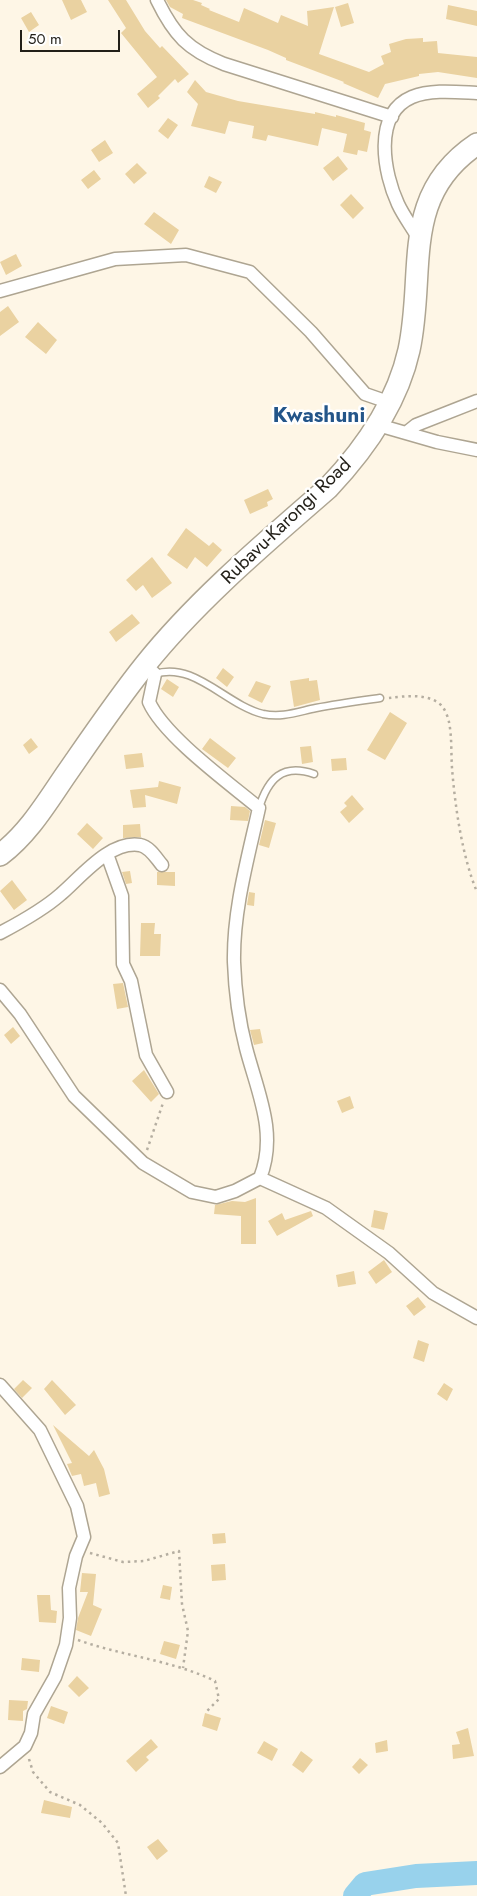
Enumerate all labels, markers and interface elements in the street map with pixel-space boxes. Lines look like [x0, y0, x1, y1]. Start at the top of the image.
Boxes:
scale bar [22, 20, 122, 52]
text: 50 m [28, 28, 62, 50]
district label: Kwashuni [273, 404, 365, 430]
street label: Rubavu-Karongi Road [217, 454, 357, 590]

